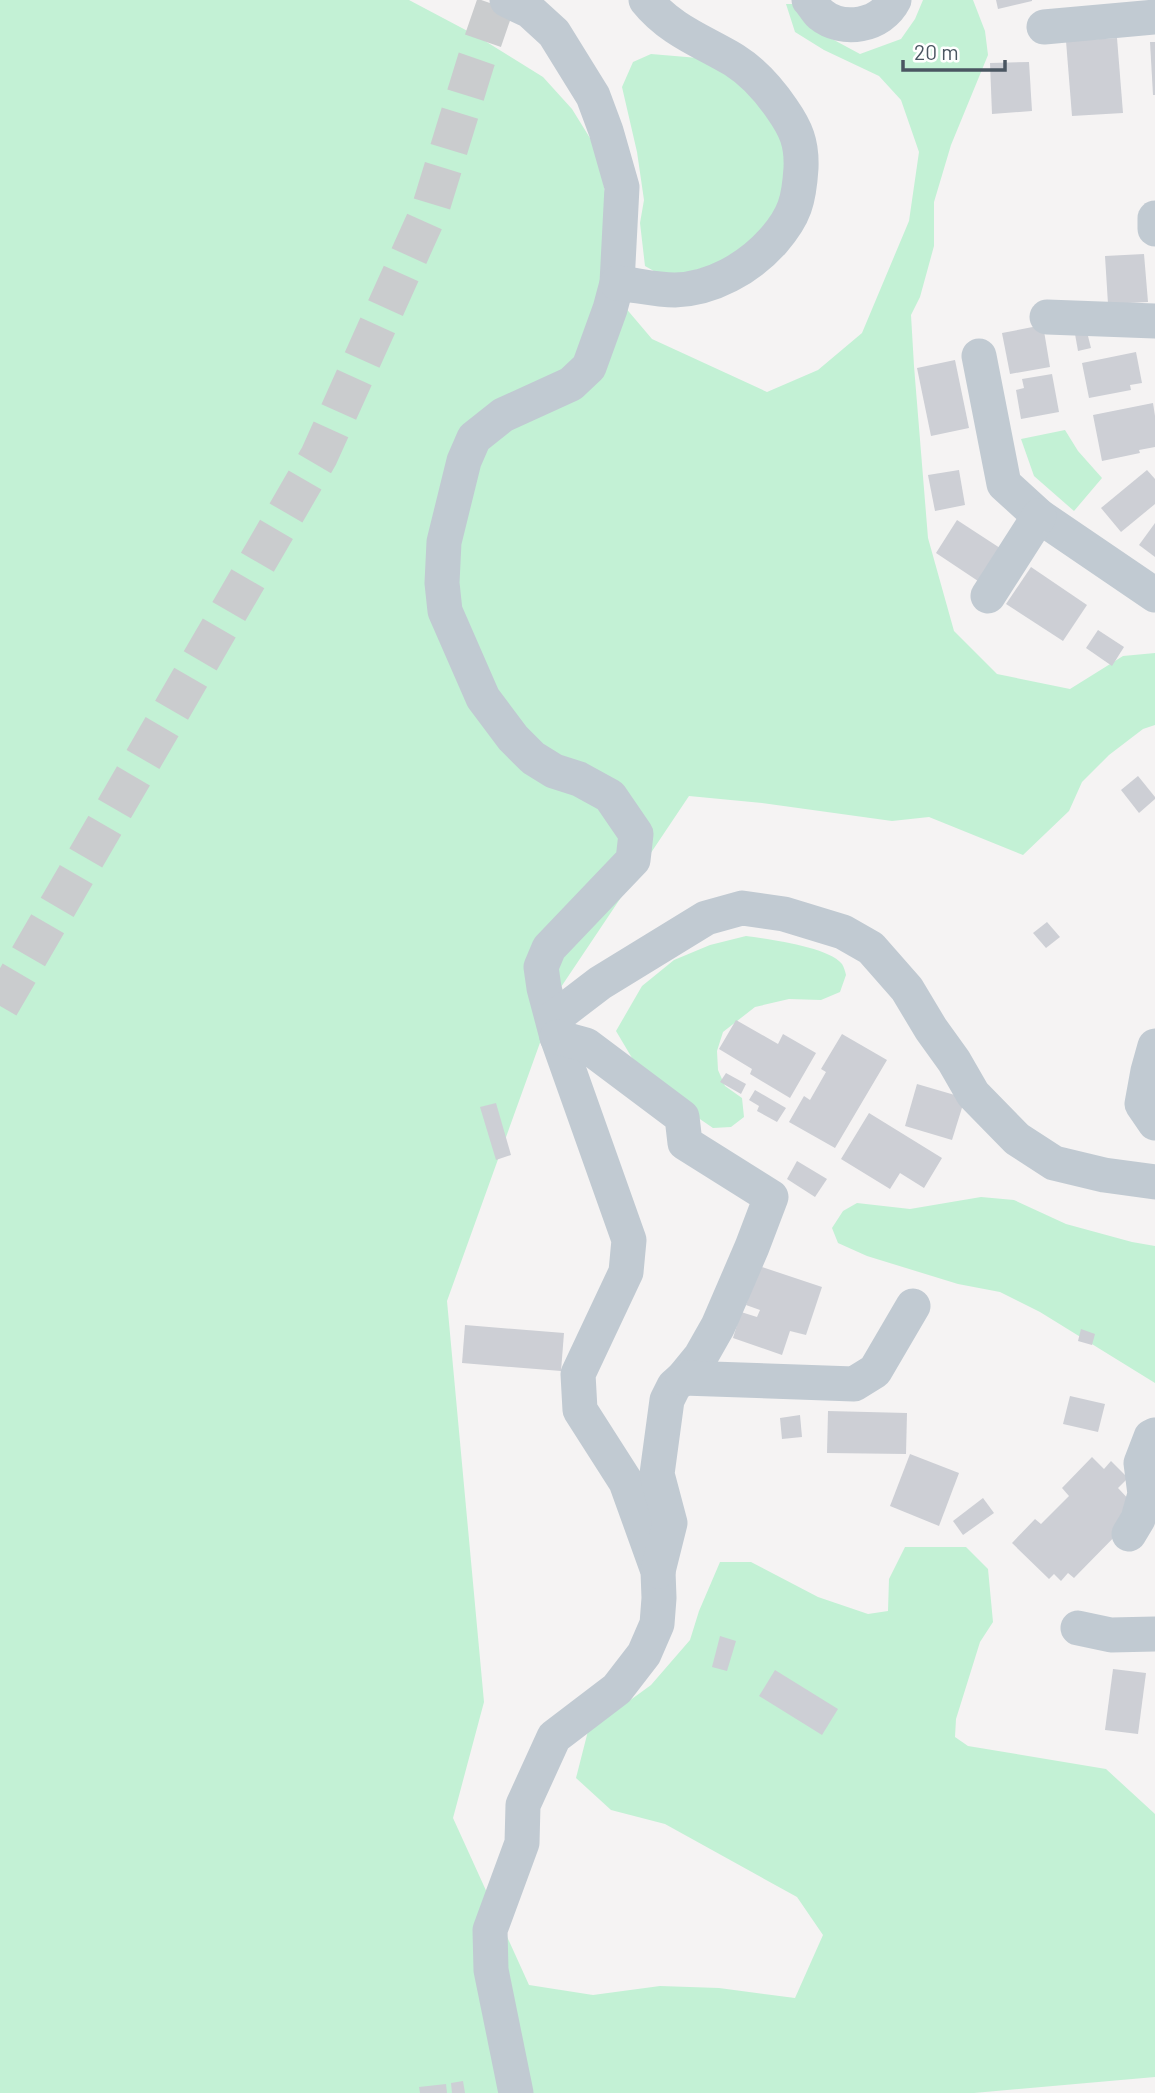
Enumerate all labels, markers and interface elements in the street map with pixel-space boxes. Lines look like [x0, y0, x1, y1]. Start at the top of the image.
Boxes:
scale bar [903, 28, 1004, 72]
text: 20 m [914, 39, 959, 64]

